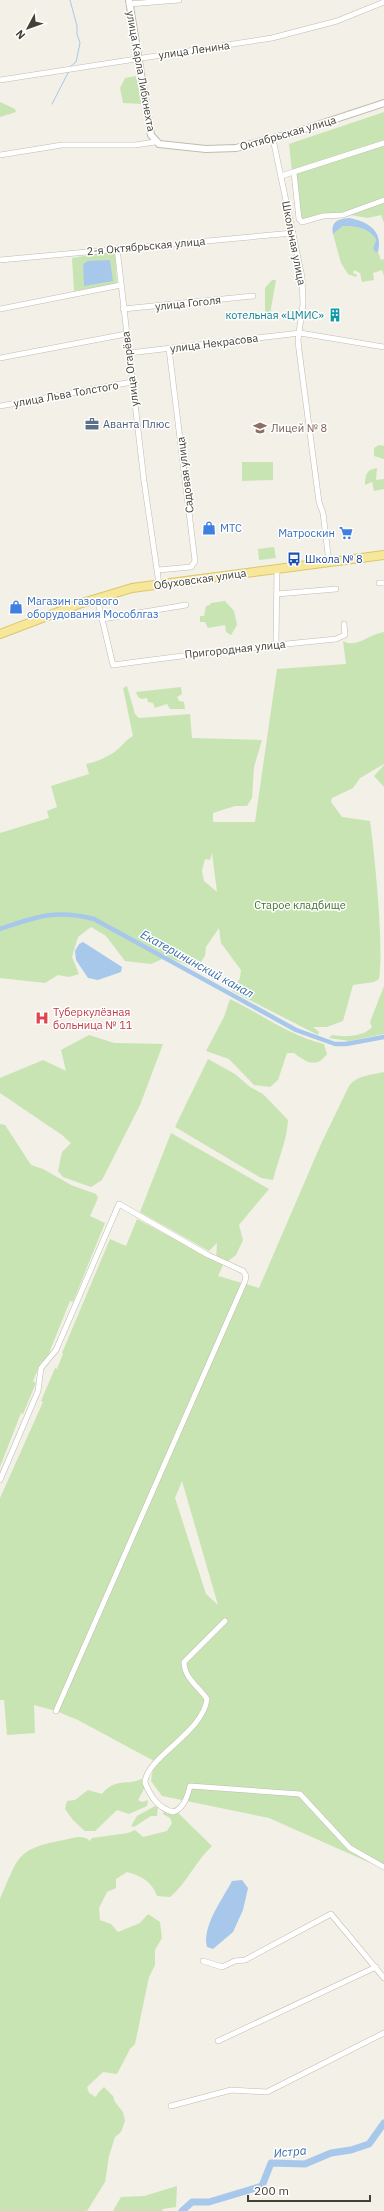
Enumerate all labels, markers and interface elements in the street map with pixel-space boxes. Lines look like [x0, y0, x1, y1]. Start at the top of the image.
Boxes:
north arrow [8, 8, 48, 48]
street label: улица Карла Либкнехта [123, 10, 159, 133]
text: N [13, 27, 28, 42]
street label: улица Ленина [157, 38, 231, 62]
street label: Октябрьская улица [238, 113, 338, 153]
street label: Школьная улица [279, 200, 309, 287]
street label: 2-я Октябрьская улица [86, 234, 206, 258]
street label: улица Гоголя [154, 293, 222, 313]
building icon: котельная «ЦМИС» [327, 307, 343, 323]
place label: котельная «ЦМИС» [225, 308, 324, 322]
street label: улица Огарёва [118, 330, 142, 407]
street label: улица Некрасова [169, 331, 259, 355]
street label: улица Льва Толстого [12, 378, 120, 410]
office icon: Аванта Плюс [84, 416, 100, 432]
place label: Аванта Плюс [103, 417, 170, 431]
school or university icon: Лицей № 8 [252, 420, 268, 436]
place label: Лицей № 8 [271, 421, 327, 435]
street label: Садовая улица [173, 436, 197, 514]
shop icon: МТС [201, 520, 217, 536]
place label: МТС [220, 521, 242, 535]
supermarket icon: Матроскин [338, 525, 354, 541]
place label: Матроскин [278, 526, 335, 540]
bus stop icon: Школа № 8 [286, 551, 302, 567]
place label: Школа № 8 [305, 552, 363, 566]
street label: Обуховская улица [153, 566, 247, 592]
place label: Магазин газового оборудования Мособлгаз [27, 594, 158, 621]
shop icon: Магазин газового оборудования Мособлгаз [8, 599, 24, 615]
street label: Пригородная улица [184, 637, 286, 661]
park label: Старое кладбище [254, 898, 346, 912]
water label: Екатерининский канал [138, 926, 257, 1001]
place label: Туберкулёзная больница № 11 [53, 1005, 133, 1032]
hospital icon: Туберкулёзная больница № 11 [34, 1010, 50, 1026]
water label: Истра [273, 2142, 307, 2161]
scale bar [248, 2177, 370, 2203]
text: 200 m [254, 2183, 289, 2198]

